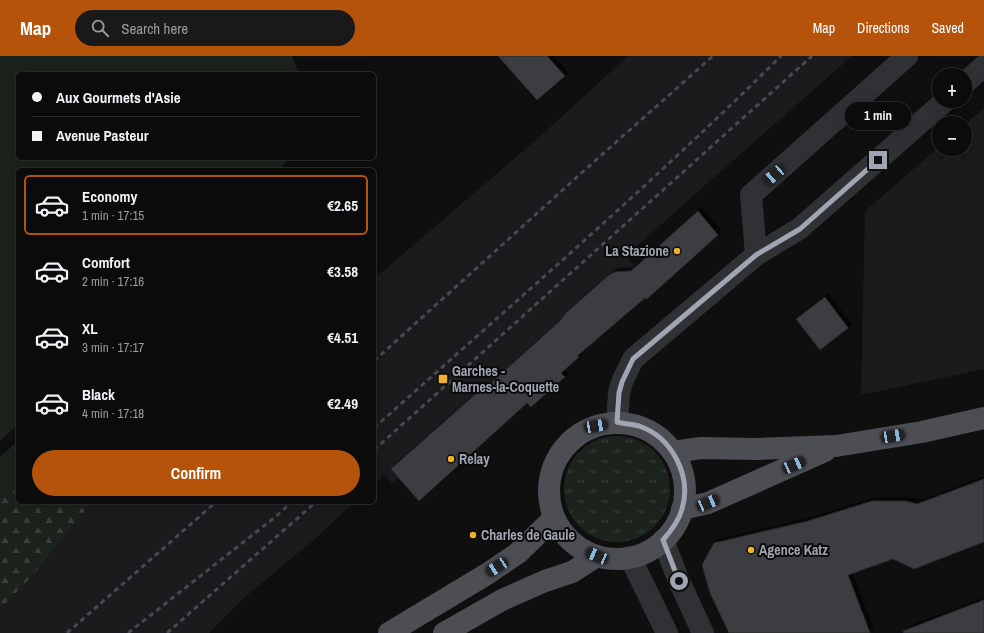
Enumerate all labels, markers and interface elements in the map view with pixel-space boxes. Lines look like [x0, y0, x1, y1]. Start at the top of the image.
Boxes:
search box [75, 10, 355, 46]
text: Map [20, 15, 51, 41]
icon: search [89, 17, 111, 39]
text: Search here [121, 18, 188, 39]
text: Map [813, 19, 835, 37]
text: Directions [857, 19, 909, 37]
text: Saved [931, 19, 964, 37]
map controls [932, 68, 972, 156]
button: + [932, 68, 972, 108]
text: Aux Gourmets d'Asie [56, 87, 181, 108]
callout: 1 min [845, 102, 911, 130]
text: 1 min [864, 107, 892, 124]
button: − [932, 116, 972, 156]
text: Avenue Pasteur [56, 125, 149, 146]
route end [869, 151, 887, 169]
car [761, 163, 787, 187]
text: Economy [82, 186, 137, 207]
icon: car [34, 187, 70, 223]
text: €2.65 [327, 195, 358, 216]
text: 1 min · 17:15 [82, 207, 144, 224]
place label: La Stazione [605, 242, 669, 260]
marker: La Stazione [672, 246, 682, 256]
text: Comfort [82, 252, 130, 273]
icon: car [34, 253, 70, 289]
text: €3.58 [327, 261, 358, 282]
text: 2 min · 17:16 [82, 273, 144, 290]
text: XL [82, 318, 98, 339]
icon: car [34, 319, 70, 355]
text: €4.51 [327, 327, 358, 348]
text: 3 min · 17:17 [82, 339, 144, 356]
place label: Garches - Marnes-la-Coquette [452, 362, 559, 396]
marker: Garches - Marnes-la-Coquette [437, 373, 449, 385]
text: Black [82, 384, 115, 405]
icon: car [34, 385, 70, 421]
text: €2.49 [327, 393, 358, 414]
text: 4 min · 17:18 [82, 405, 144, 422]
car [583, 418, 609, 434]
car [880, 428, 906, 444]
button: Confirm [32, 450, 360, 496]
place label: Relay [459, 450, 490, 468]
marker: Relay [446, 454, 456, 464]
car [781, 455, 807, 475]
car [695, 493, 721, 513]
place label: Charles de Gaule [481, 526, 575, 544]
marker: Charles de Gaule [468, 530, 478, 540]
place label: Agence Katz [759, 541, 828, 559]
marker: Agence Katz [746, 545, 756, 555]
car [584, 546, 610, 566]
car [484, 555, 510, 579]
route start [670, 572, 688, 590]

